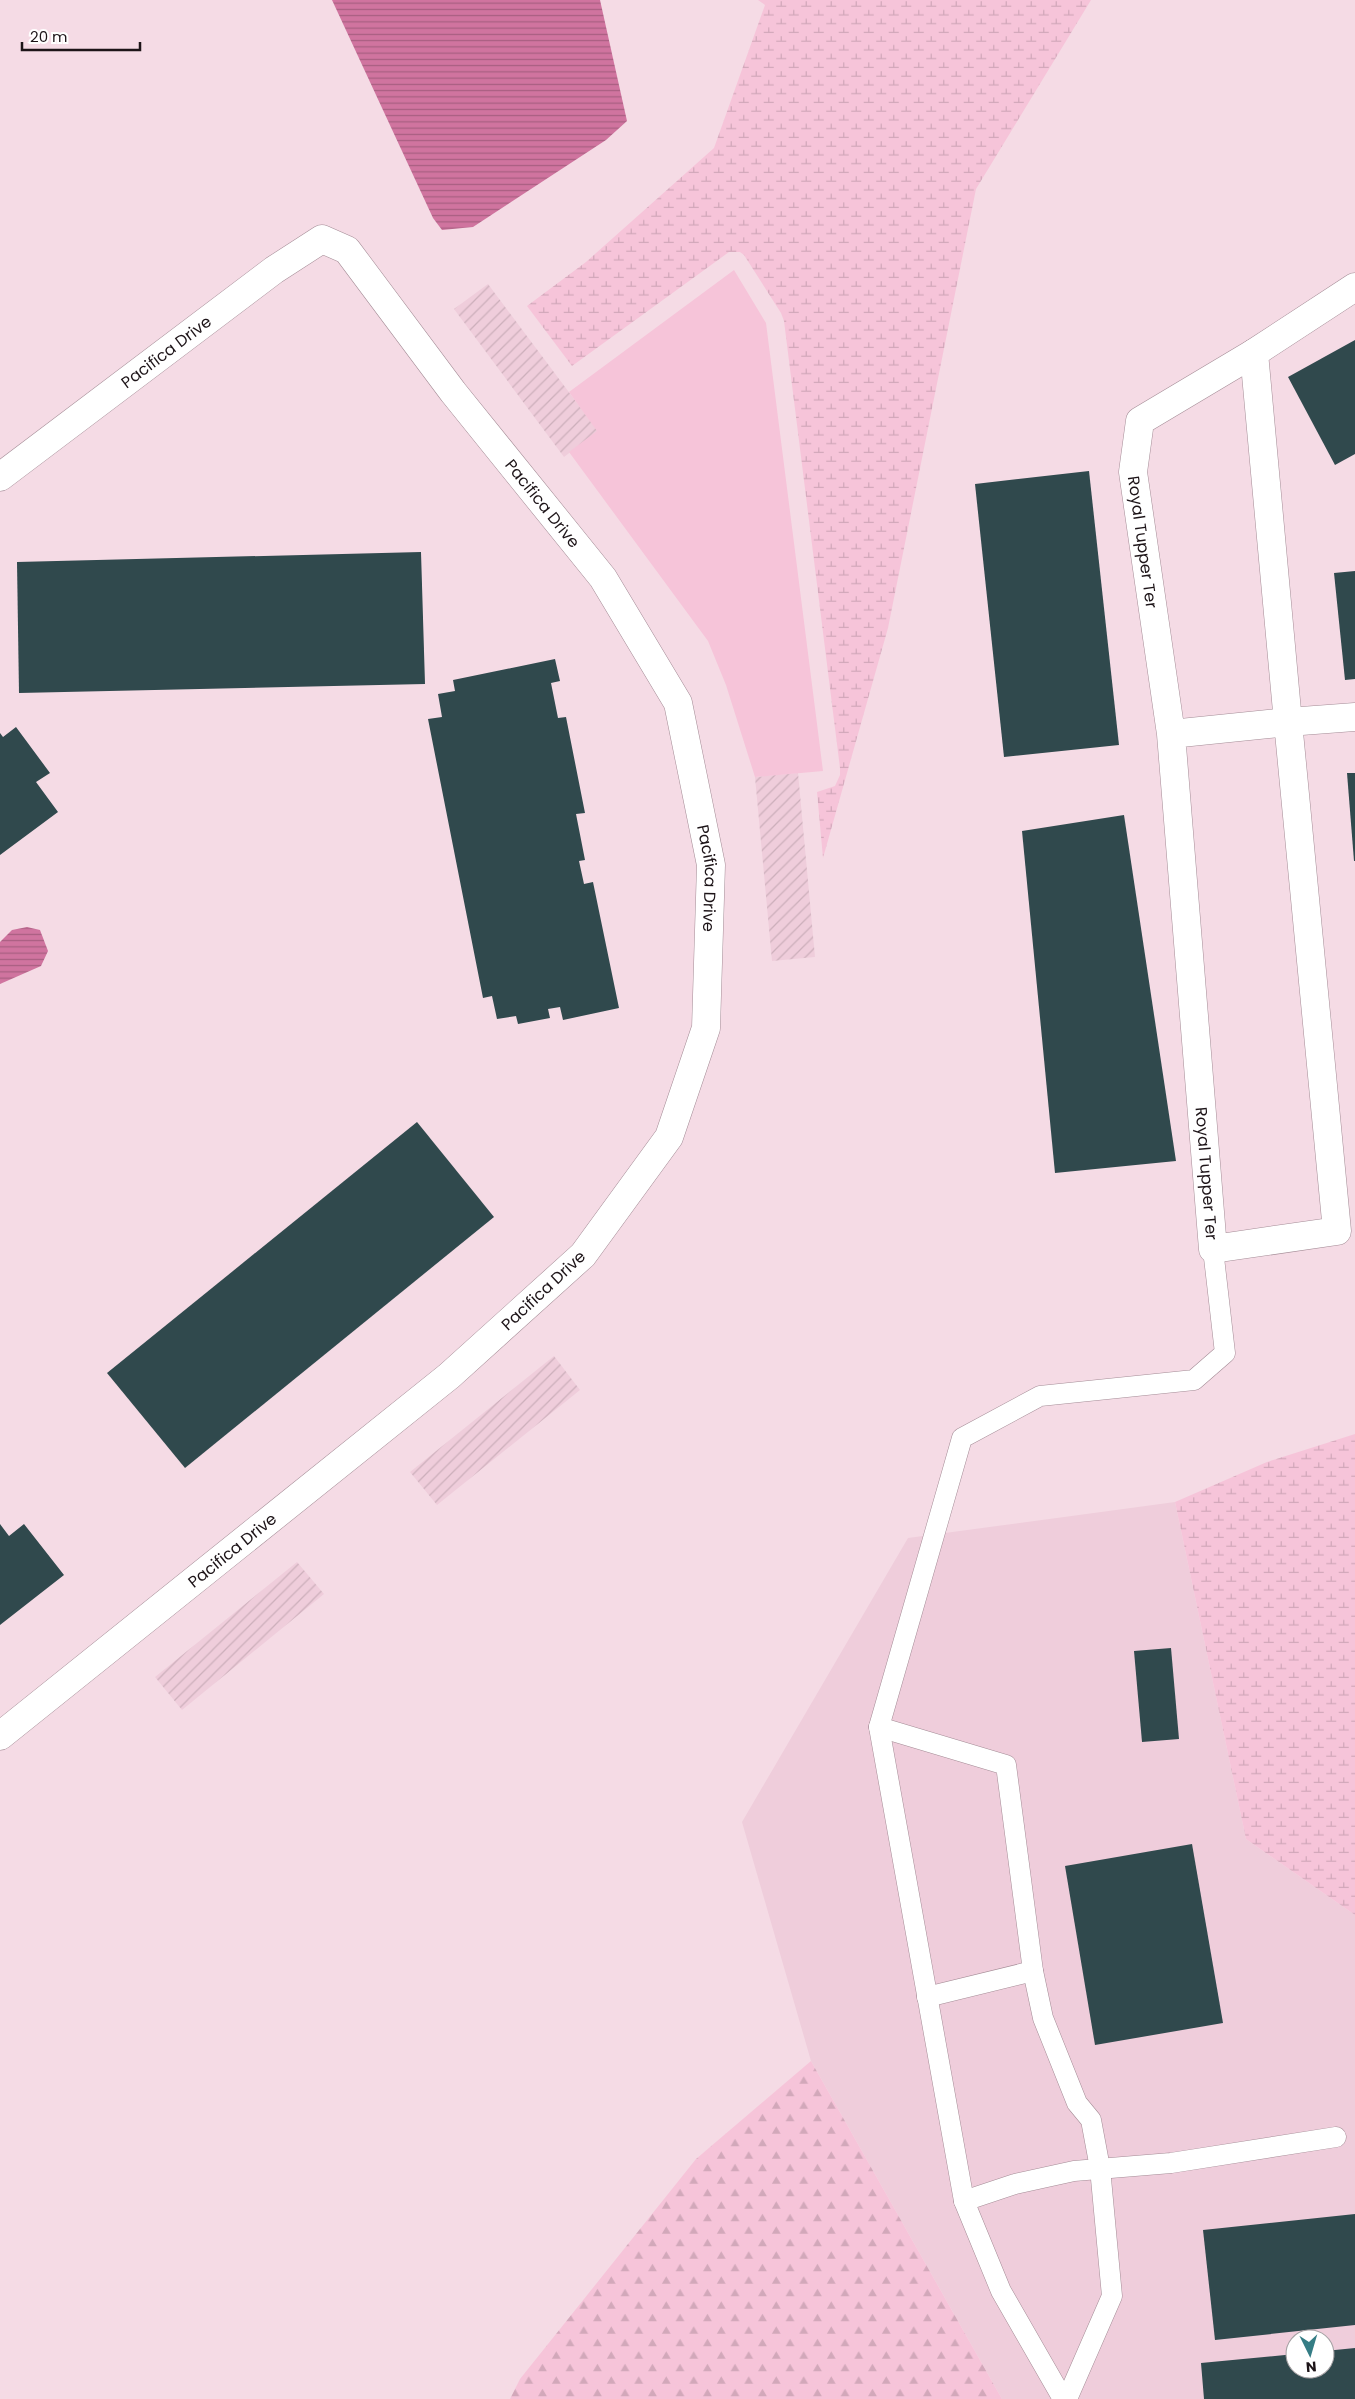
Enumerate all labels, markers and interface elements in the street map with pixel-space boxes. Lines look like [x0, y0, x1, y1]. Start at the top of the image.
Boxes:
scale bar [22, 20, 140, 52]
text: 20 m [30, 26, 68, 47]
street label: Pacifica Drive [116, 310, 216, 394]
street label: Pacifica Drive [500, 454, 585, 553]
street label: Royal Tupper Ter [1122, 475, 1163, 610]
street label: Pacifica Drive [691, 823, 722, 932]
street label: Royal Tupper Ter [1189, 1106, 1223, 1241]
street label: Pacifica Drive [496, 1245, 591, 1336]
street label: Pacifica Drive [183, 1507, 282, 1593]
north arrow [1285, 2329, 1335, 2379]
text: N [1305, 2357, 1317, 2377]

